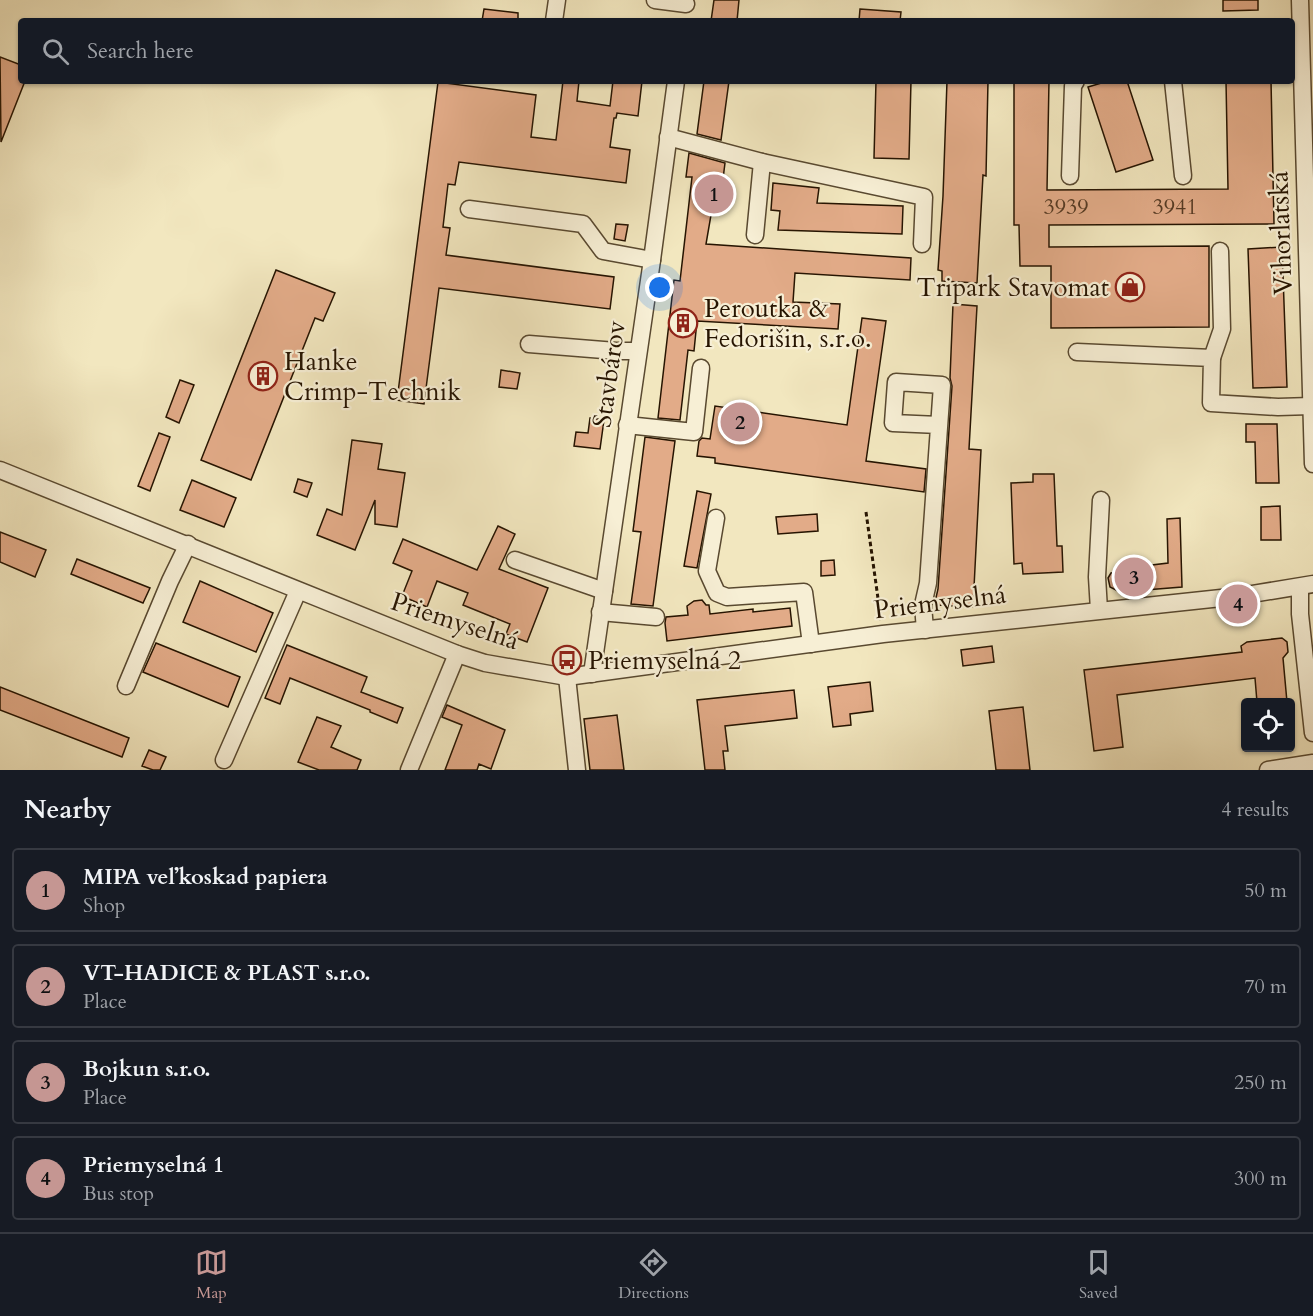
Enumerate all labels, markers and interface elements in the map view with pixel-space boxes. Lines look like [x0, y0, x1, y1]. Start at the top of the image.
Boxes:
search box [18, 18, 1295, 84]
icon: search [39, 35, 72, 68]
text: Search here [87, 36, 194, 66]
street label: Vihorlatská [1261, 170, 1301, 296]
pin: 1 [694, 172, 734, 216]
house number: 3939 [1043, 192, 1089, 222]
house number: 3941 [1152, 192, 1198, 222]
place label: Tripark Stavomat [917, 270, 1109, 305]
shop icon: Tripark Stavomat [1114, 271, 1146, 303]
your location [645, 273, 674, 302]
place label: Peroutka & Fedorišin, s.r.o. [704, 291, 872, 356]
building icon: Peroutka & Fedorišin, s.r.o. [667, 307, 699, 339]
street label: Stavbárov [584, 318, 634, 430]
place label: Hanke Crimp-Technik [284, 344, 461, 409]
building icon: Hanke Crimp-Technik [247, 360, 279, 392]
pin: 2 [720, 400, 760, 444]
pin: 3 [1114, 554, 1154, 600]
street label: Priemyselná [872, 577, 1008, 627]
pin: 4 [1218, 582, 1258, 626]
street label: Priemyselná [386, 584, 524, 658]
place label: Priemyselná 2 [588, 643, 741, 678]
bus stop icon: Priemyselná 2 [551, 644, 583, 676]
map controls [1241, 698, 1295, 752]
button: locate [1241, 698, 1295, 752]
text: Nearby [24, 792, 112, 827]
text: 4 results [1221, 796, 1289, 823]
text: MIPA veľkoskad papiera [83, 862, 328, 892]
text: 1 [40, 877, 51, 904]
text: 50 m [1244, 877, 1287, 904]
text: Shop [83, 892, 125, 919]
text: VT-HADICE & PLAST s.r.o. [83, 958, 371, 988]
text: 2 [40, 973, 51, 1000]
text: 70 m [1244, 973, 1287, 1000]
text: Place [83, 988, 127, 1015]
text: Bojkun s.r.o. [83, 1054, 211, 1084]
text: 3 [40, 1069, 51, 1096]
text: 250 m [1234, 1069, 1287, 1096]
text: Place [83, 1084, 127, 1111]
text: Priemyselná 1 [83, 1150, 224, 1180]
text: 4 [40, 1165, 51, 1192]
text: 300 m [1234, 1165, 1287, 1192]
text: Bus stop [83, 1180, 154, 1207]
tab: Map [195, 1246, 228, 1304]
tab: Directions [618, 1246, 689, 1304]
tab: Saved [1079, 1246, 1118, 1304]

